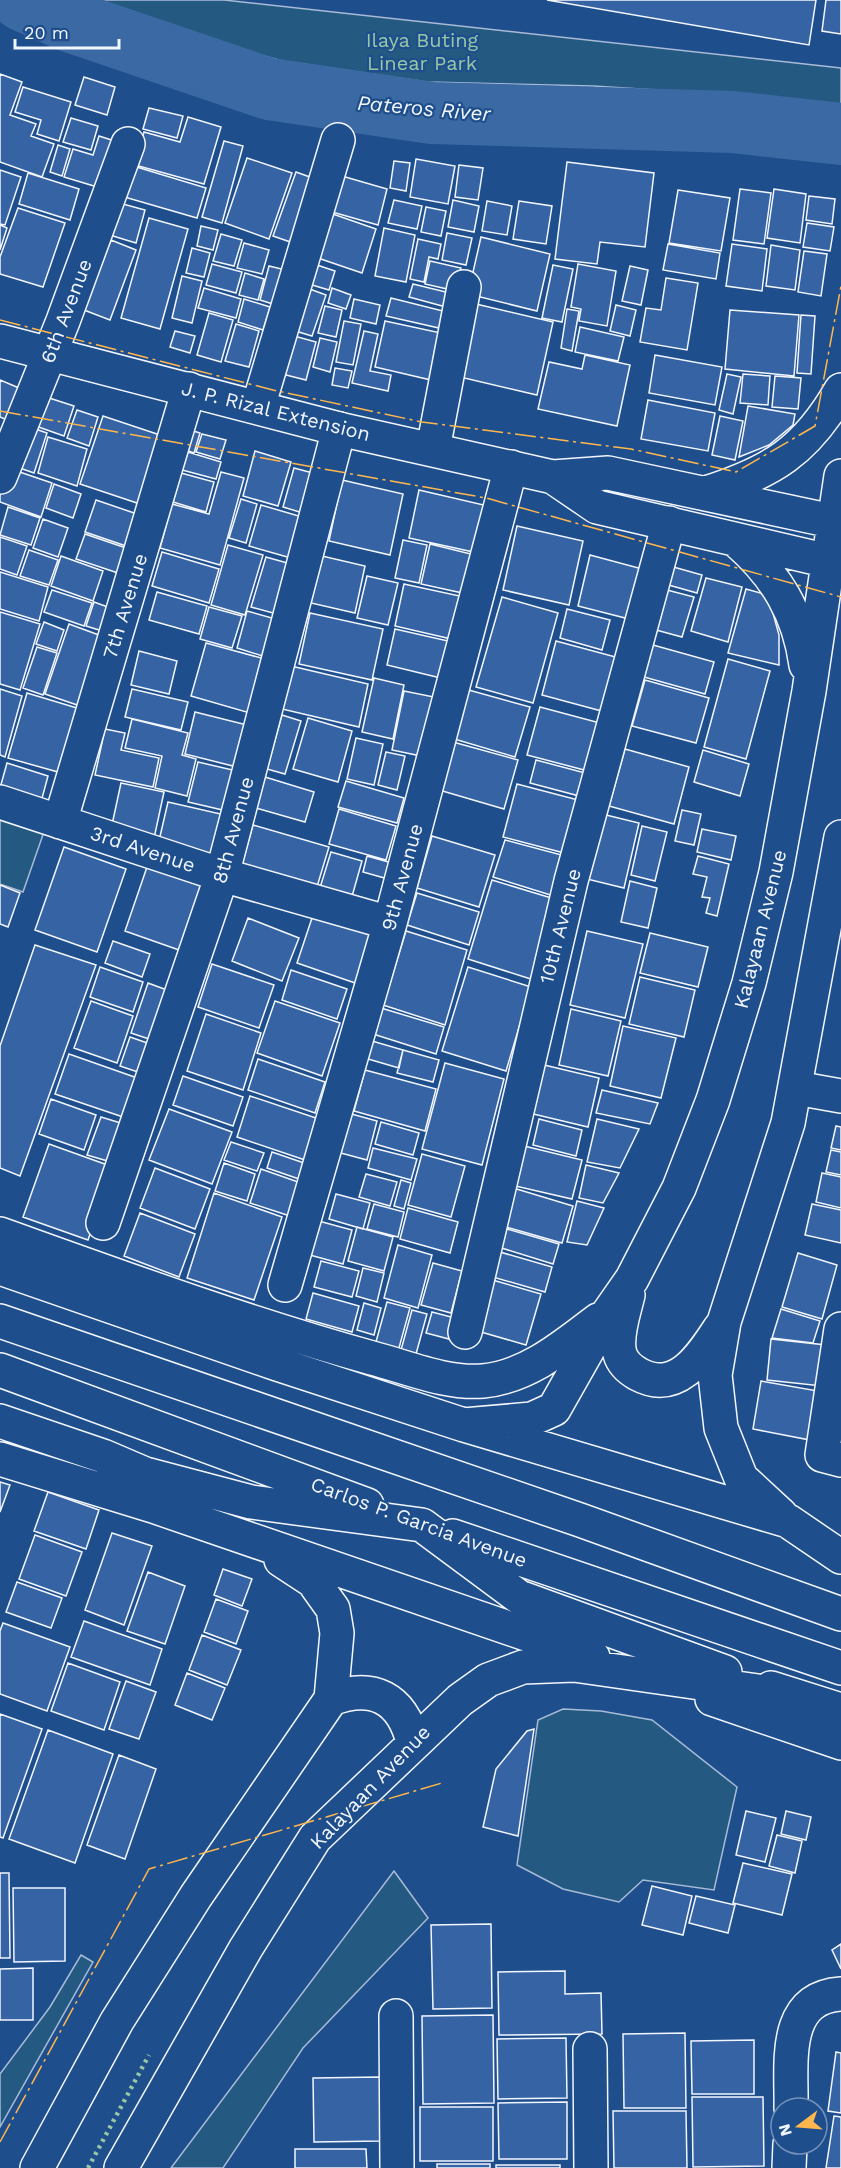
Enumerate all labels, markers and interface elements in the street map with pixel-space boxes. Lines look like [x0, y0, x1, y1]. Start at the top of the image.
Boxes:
scale bar [15, 12, 118, 50]
text: 20 m [24, 22, 69, 43]
park label: Ilaya Buting Linear Park [366, 28, 479, 75]
water label: Pateros River [356, 90, 493, 126]
street label: 6th Avenue [35, 255, 97, 367]
street label: J. P. Rizal Extension [179, 376, 373, 446]
street label: 7th Avenue [98, 550, 152, 662]
street label: 8th Avenue [207, 774, 259, 886]
street label: 3rd Avenue [88, 821, 198, 877]
street label: 9th Avenue [376, 821, 428, 933]
street label: Kalayaan Avenue [729, 847, 791, 1011]
street label: 10th Avenue [534, 866, 586, 986]
street label: Carlos P. Garcia Avenue [308, 1472, 530, 1572]
street label: Kalayaan Avenue [305, 1720, 435, 1854]
north arrow [769, 2096, 829, 2156]
text: N [774, 2122, 796, 2138]

